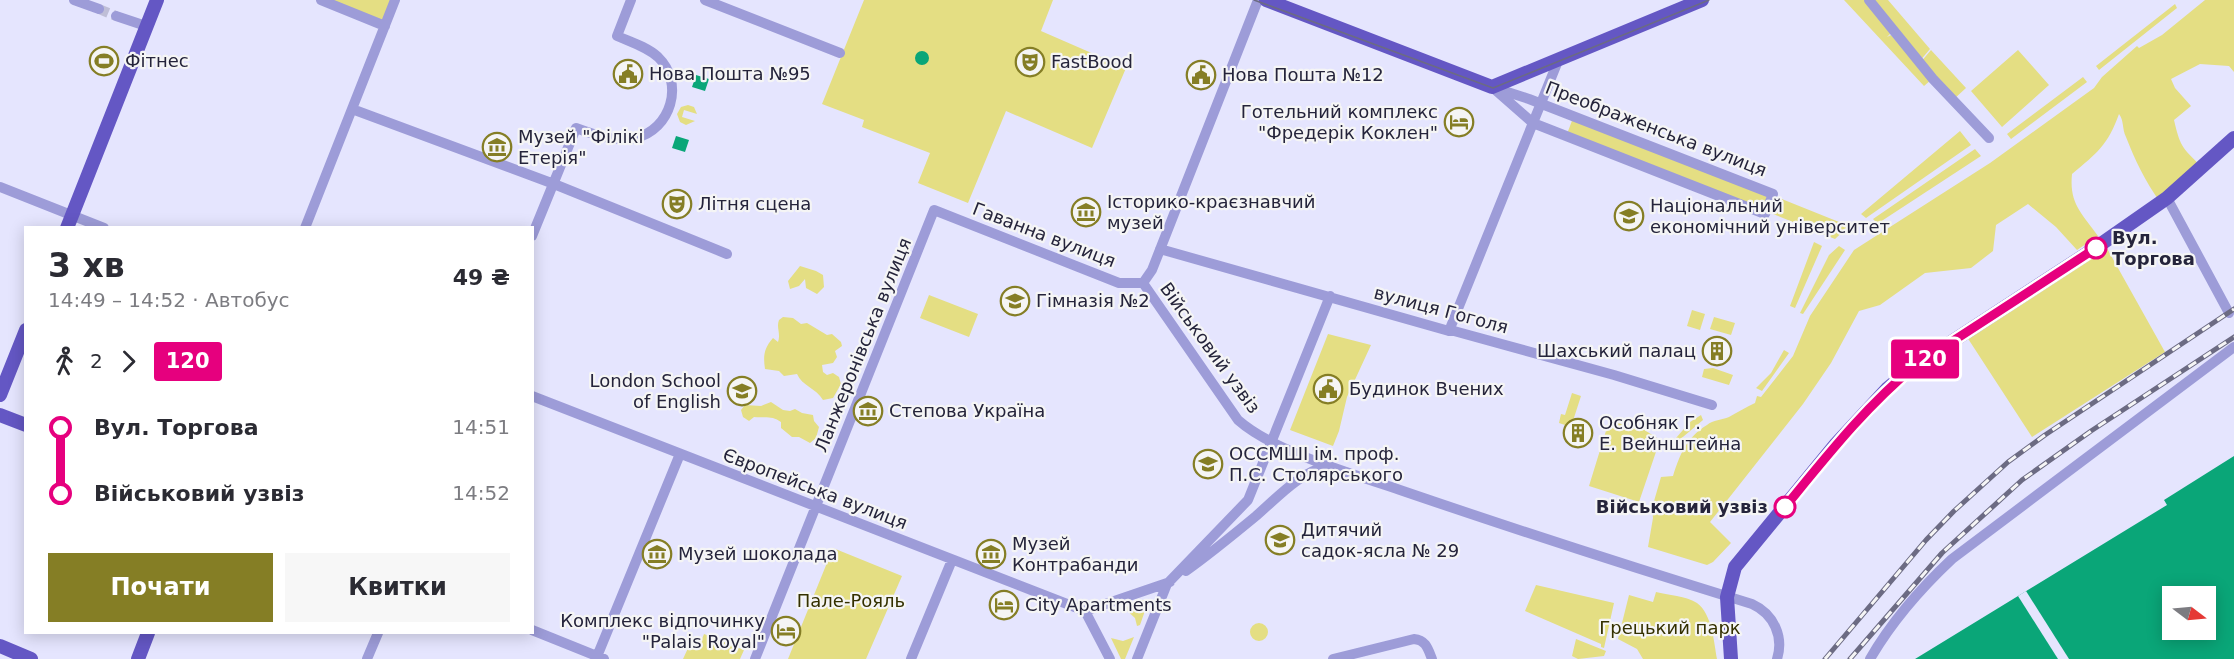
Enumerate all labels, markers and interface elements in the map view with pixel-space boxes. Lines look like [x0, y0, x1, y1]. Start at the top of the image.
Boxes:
sports icon: Фiтнес [88, 45, 120, 77]
theatre icon: FastBood [1014, 46, 1046, 78]
place label: Фiтнес [125, 50, 189, 71]
place label: FastBood [1051, 51, 1133, 72]
public building icon: Нова Пошта №95 [612, 58, 644, 90]
public building icon: Нова Пошта №12 [1185, 59, 1217, 91]
place label: Нова Пошта №95 [649, 63, 811, 84]
place label: Нова Пошта №12 [1222, 64, 1384, 85]
street label: Преображенська вулиця [1543, 77, 1770, 181]
place label: Готельний комплекс "Фредерік Коклен" [1241, 101, 1438, 143]
hotel icon: Готельний комплекс "Фредерік Коклен" [1443, 106, 1475, 138]
place label: Музей "Філікі Етерія" [518, 126, 643, 168]
museum icon: Музей "Філікі Етерія" [481, 131, 513, 163]
theatre icon: Літня сцена [661, 188, 693, 220]
place label: Історико-краєзнавчий музей [1107, 191, 1315, 233]
place label: Літня сцена [698, 193, 811, 214]
place label: Національний економічний університет [1650, 195, 1890, 237]
museum icon: Історико-краєзнавчий музей [1070, 196, 1102, 228]
street label: Гаванна вулиця [970, 198, 1119, 271]
school or university icon: Національний економічний університет [1613, 200, 1645, 232]
place label: Вул. Торгова [2112, 227, 2195, 269]
street label: Ланжеронівська вулиця [810, 235, 915, 455]
marker: Вул. Торгова [2085, 237, 2107, 259]
text: 3 хв [48, 246, 125, 285]
text: 49 ₴ [453, 265, 510, 290]
street label: Військовий узвіз [1156, 278, 1265, 417]
street label: вулиця Гоголя [1372, 282, 1511, 338]
school or university icon: Гімназія №2 [999, 285, 1031, 317]
text: 14:49 – 14:52 · Автобус [48, 288, 290, 312]
place label: Гімназія №2 [1036, 290, 1150, 311]
building icon: Шахський палац [1701, 335, 1733, 367]
place label: Шахський палац [1537, 340, 1696, 361]
line badge: 120 [1890, 340, 1960, 378]
icon: walk [48, 345, 81, 378]
icon: forward [112, 345, 145, 378]
text: 120 [1903, 347, 1947, 371]
text: 2 [90, 349, 103, 373]
text: 120 [166, 349, 210, 373]
place label: London School of English [590, 370, 721, 412]
public building icon: Будинок Вчених [1312, 373, 1344, 405]
school or university icon: London School of English [726, 375, 758, 407]
place label: Будинок Вчених [1349, 378, 1504, 399]
museum icon: Степова Україна [852, 395, 884, 427]
place label: Степова Україна [889, 400, 1045, 421]
place label: Особняк Г. Е. Вейнштейна [1599, 412, 1741, 454]
text: Вул. Торгова [94, 415, 258, 440]
text: 14:51 [452, 415, 510, 439]
building icon: Особняк Г. Е. Вейнштейна [1562, 417, 1594, 449]
place label: ОССМШІ ім. проф. П.С. Столярського [1229, 443, 1403, 485]
street label: Європейська вулиця [720, 444, 910, 533]
school or university icon: ОССМШІ ім. проф. П.С. Столярського [1192, 448, 1224, 480]
text: Військовий узвіз [94, 481, 305, 506]
text: 14:52 [452, 481, 510, 505]
place label: Військовий узвіз [1596, 496, 1768, 517]
marker: Військовий узвіз [1774, 496, 1796, 518]
place label: Дитячий садок-ясла № 29 [1301, 519, 1459, 561]
school or university icon: Дитячий садок-ясла № 29 [1264, 524, 1296, 556]
place label: Музей Контрабанди [1012, 533, 1139, 575]
museum icon: Музей шоколада [641, 538, 673, 570]
museum icon: Музей Контрабанди [975, 538, 1007, 570]
place label: Музей шоколада [678, 543, 838, 564]
button: Почати [48, 553, 273, 622]
button: Квитки [285, 553, 510, 622]
north arrow [2162, 586, 2216, 640]
map controls [2162, 586, 2216, 640]
hotel icon: City Apartments [988, 589, 1020, 621]
park label: Пале-Рояль [797, 590, 905, 611]
place label: City Apartments [1025, 594, 1172, 615]
place label: Комплекс відпочинку "Palais Royal" [560, 610, 765, 652]
hotel icon: Комплекс відпочинку "Palais Royal" [770, 615, 802, 647]
park label: Грецький парк [1599, 617, 1741, 638]

